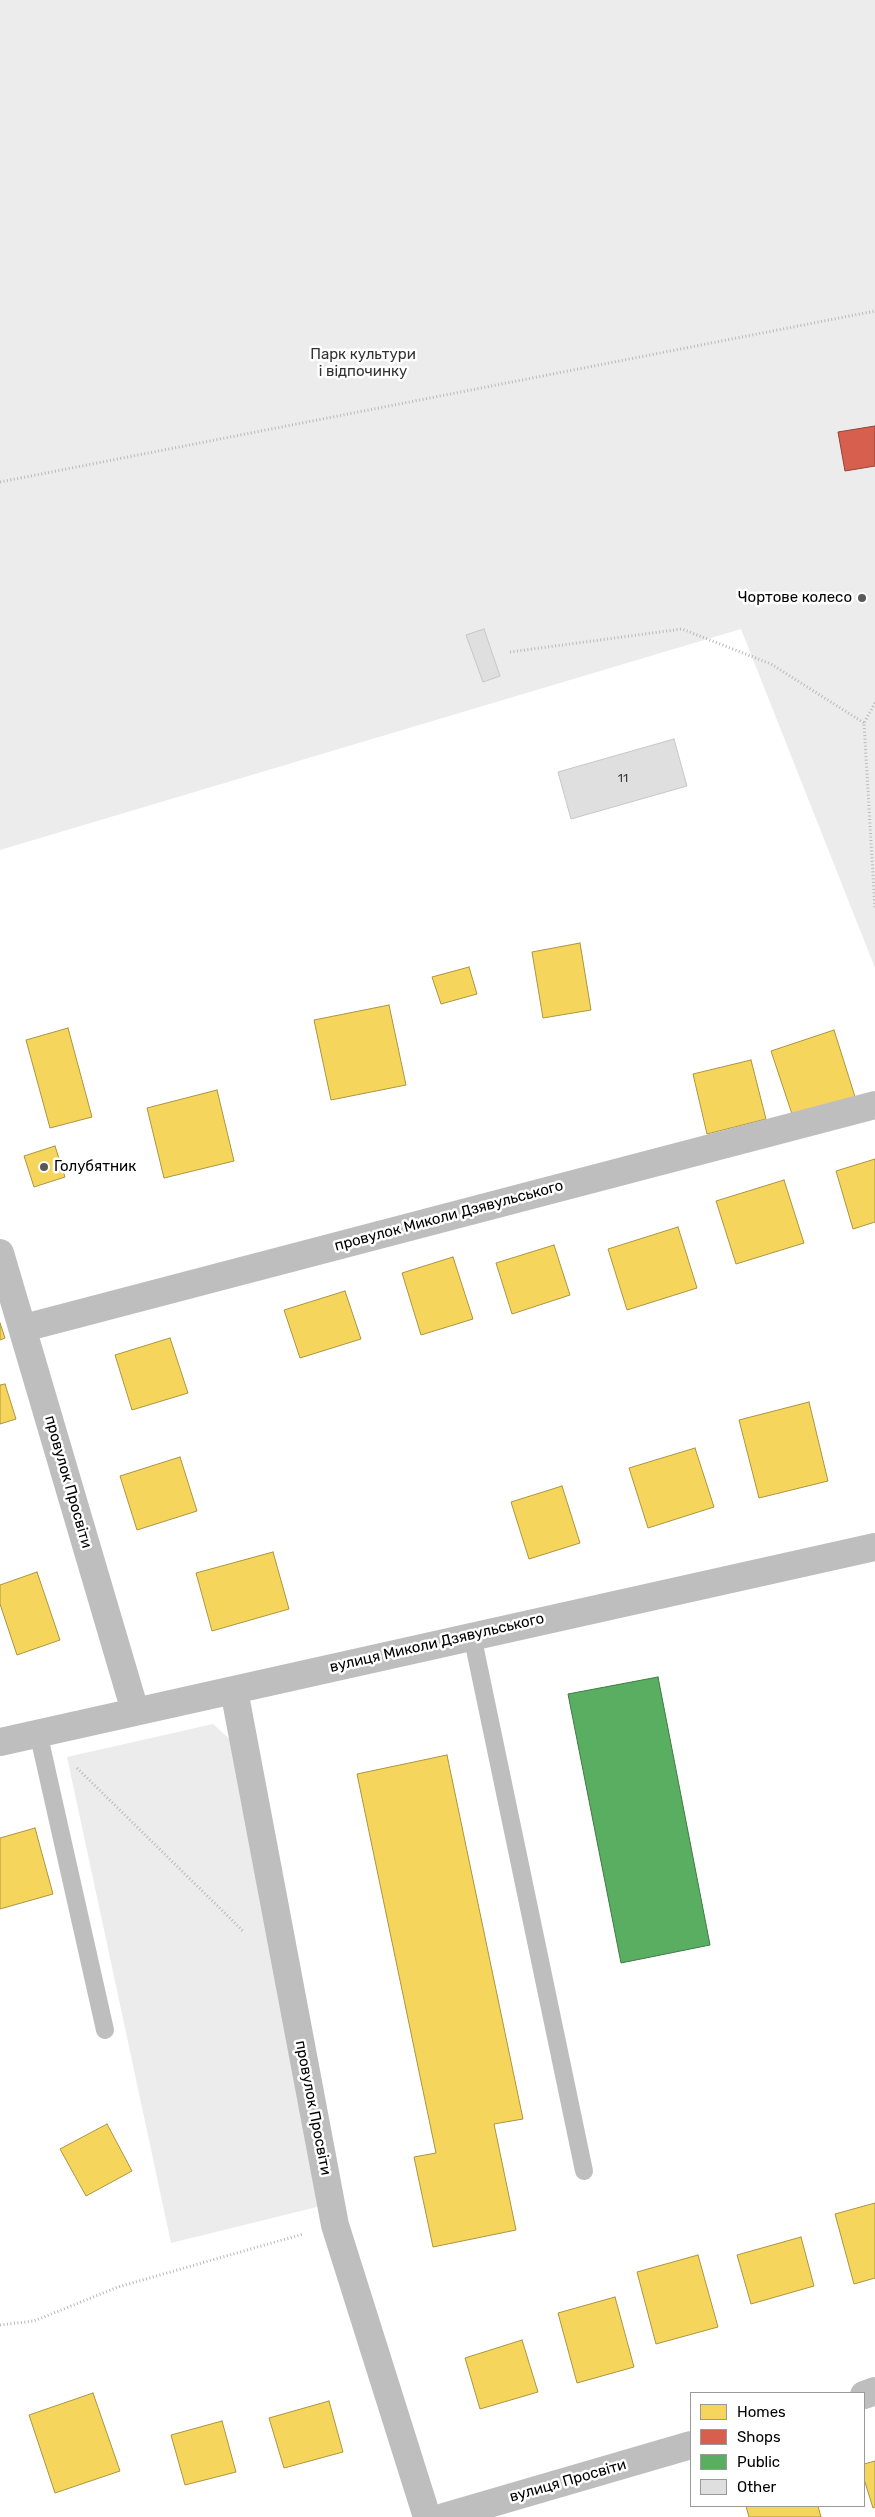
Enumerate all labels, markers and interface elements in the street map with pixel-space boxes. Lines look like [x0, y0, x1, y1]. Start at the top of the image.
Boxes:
park label: Парк культури і відпочинку [310, 346, 416, 381]
place label: Чортове колесо [738, 589, 852, 607]
marker: Чортове колесо [856, 592, 868, 604]
house number: 11 [618, 772, 628, 786]
place label: Голубятник [54, 1158, 136, 1176]
marker: Голубятник [38, 1161, 50, 1173]
street label: провулок Миколи Дзявульського [333, 1177, 565, 1255]
street label: провулок Просвіти [40, 1414, 96, 1550]
street label: вулиця Миколи Дзявульського [328, 1610, 546, 1676]
street label: провулок Просвіти [291, 2039, 335, 2177]
legend [690, 2392, 865, 2507]
text: Homes [737, 2403, 786, 2421]
text: Shops [737, 2428, 781, 2446]
text: Public [737, 2453, 780, 2471]
street label: вулиця Просвіти [508, 2456, 628, 2506]
text: Other [737, 2478, 776, 2496]

